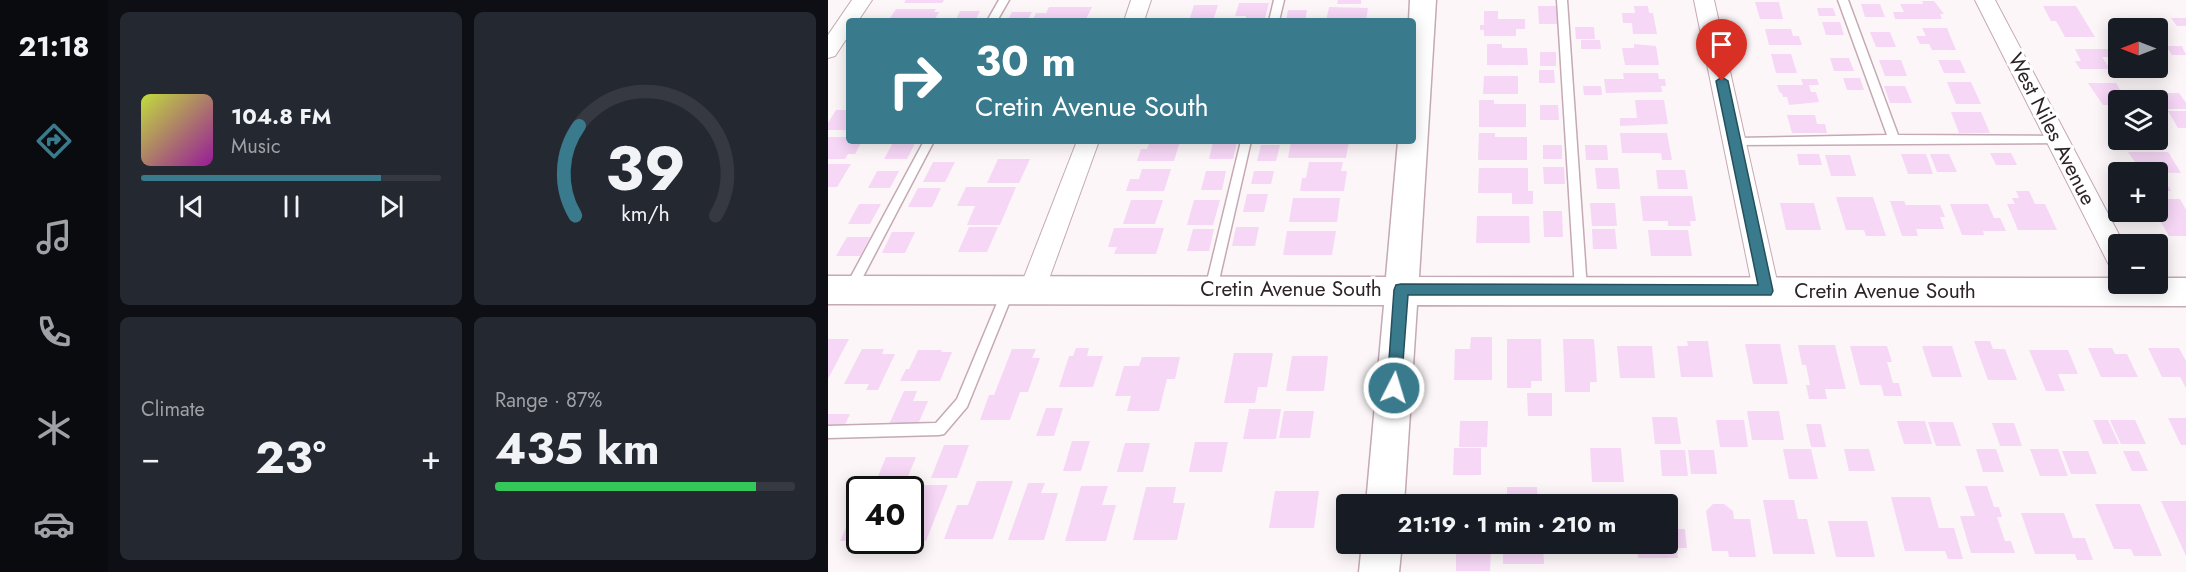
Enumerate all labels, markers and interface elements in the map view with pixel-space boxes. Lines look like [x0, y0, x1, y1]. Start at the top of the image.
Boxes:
north arrow [2108, 18, 2168, 78]
map controls [2108, 18, 2168, 294]
pin [1696, 19, 1747, 81]
text: 21:18 [19, 27, 89, 66]
icon: arrive [1705, 28, 1738, 61]
text: 30 m [975, 31, 1076, 92]
icon: right [876, 42, 954, 120]
street label: West Niles Avenue [2001, 48, 2103, 210]
text: Cretin Avenue South [975, 87, 1209, 126]
button: layers [2108, 90, 2168, 150]
text: 104.8 FM [231, 100, 331, 132]
icon: directions [33, 120, 75, 162]
text: 39 [605, 123, 685, 213]
text: Music [231, 132, 281, 161]
button: + [2108, 162, 2168, 222]
icon: previous [175, 190, 208, 223]
icon: pause [275, 190, 308, 223]
icon: next [375, 190, 408, 223]
text: km/h [621, 198, 669, 229]
icon: music [33, 216, 75, 258]
button: − [2108, 234, 2168, 294]
street label: Cretin Avenue South [1200, 274, 1382, 304]
street label: Cretin Avenue South [1794, 276, 1976, 306]
icon: phone [33, 311, 75, 353]
position arrow [1362, 356, 1426, 420]
text: Range · 87% [495, 386, 602, 415]
text: Climate [141, 395, 205, 424]
icon: climate [33, 407, 75, 449]
text: 435 km [495, 416, 660, 481]
text: 23° [255, 425, 326, 490]
text: − [141, 434, 160, 481]
text: + [421, 434, 441, 481]
speed limit sign: 40 [846, 476, 924, 554]
icon: car [33, 503, 75, 545]
text: 21:19 · 1 min · 210 m [1398, 508, 1616, 540]

